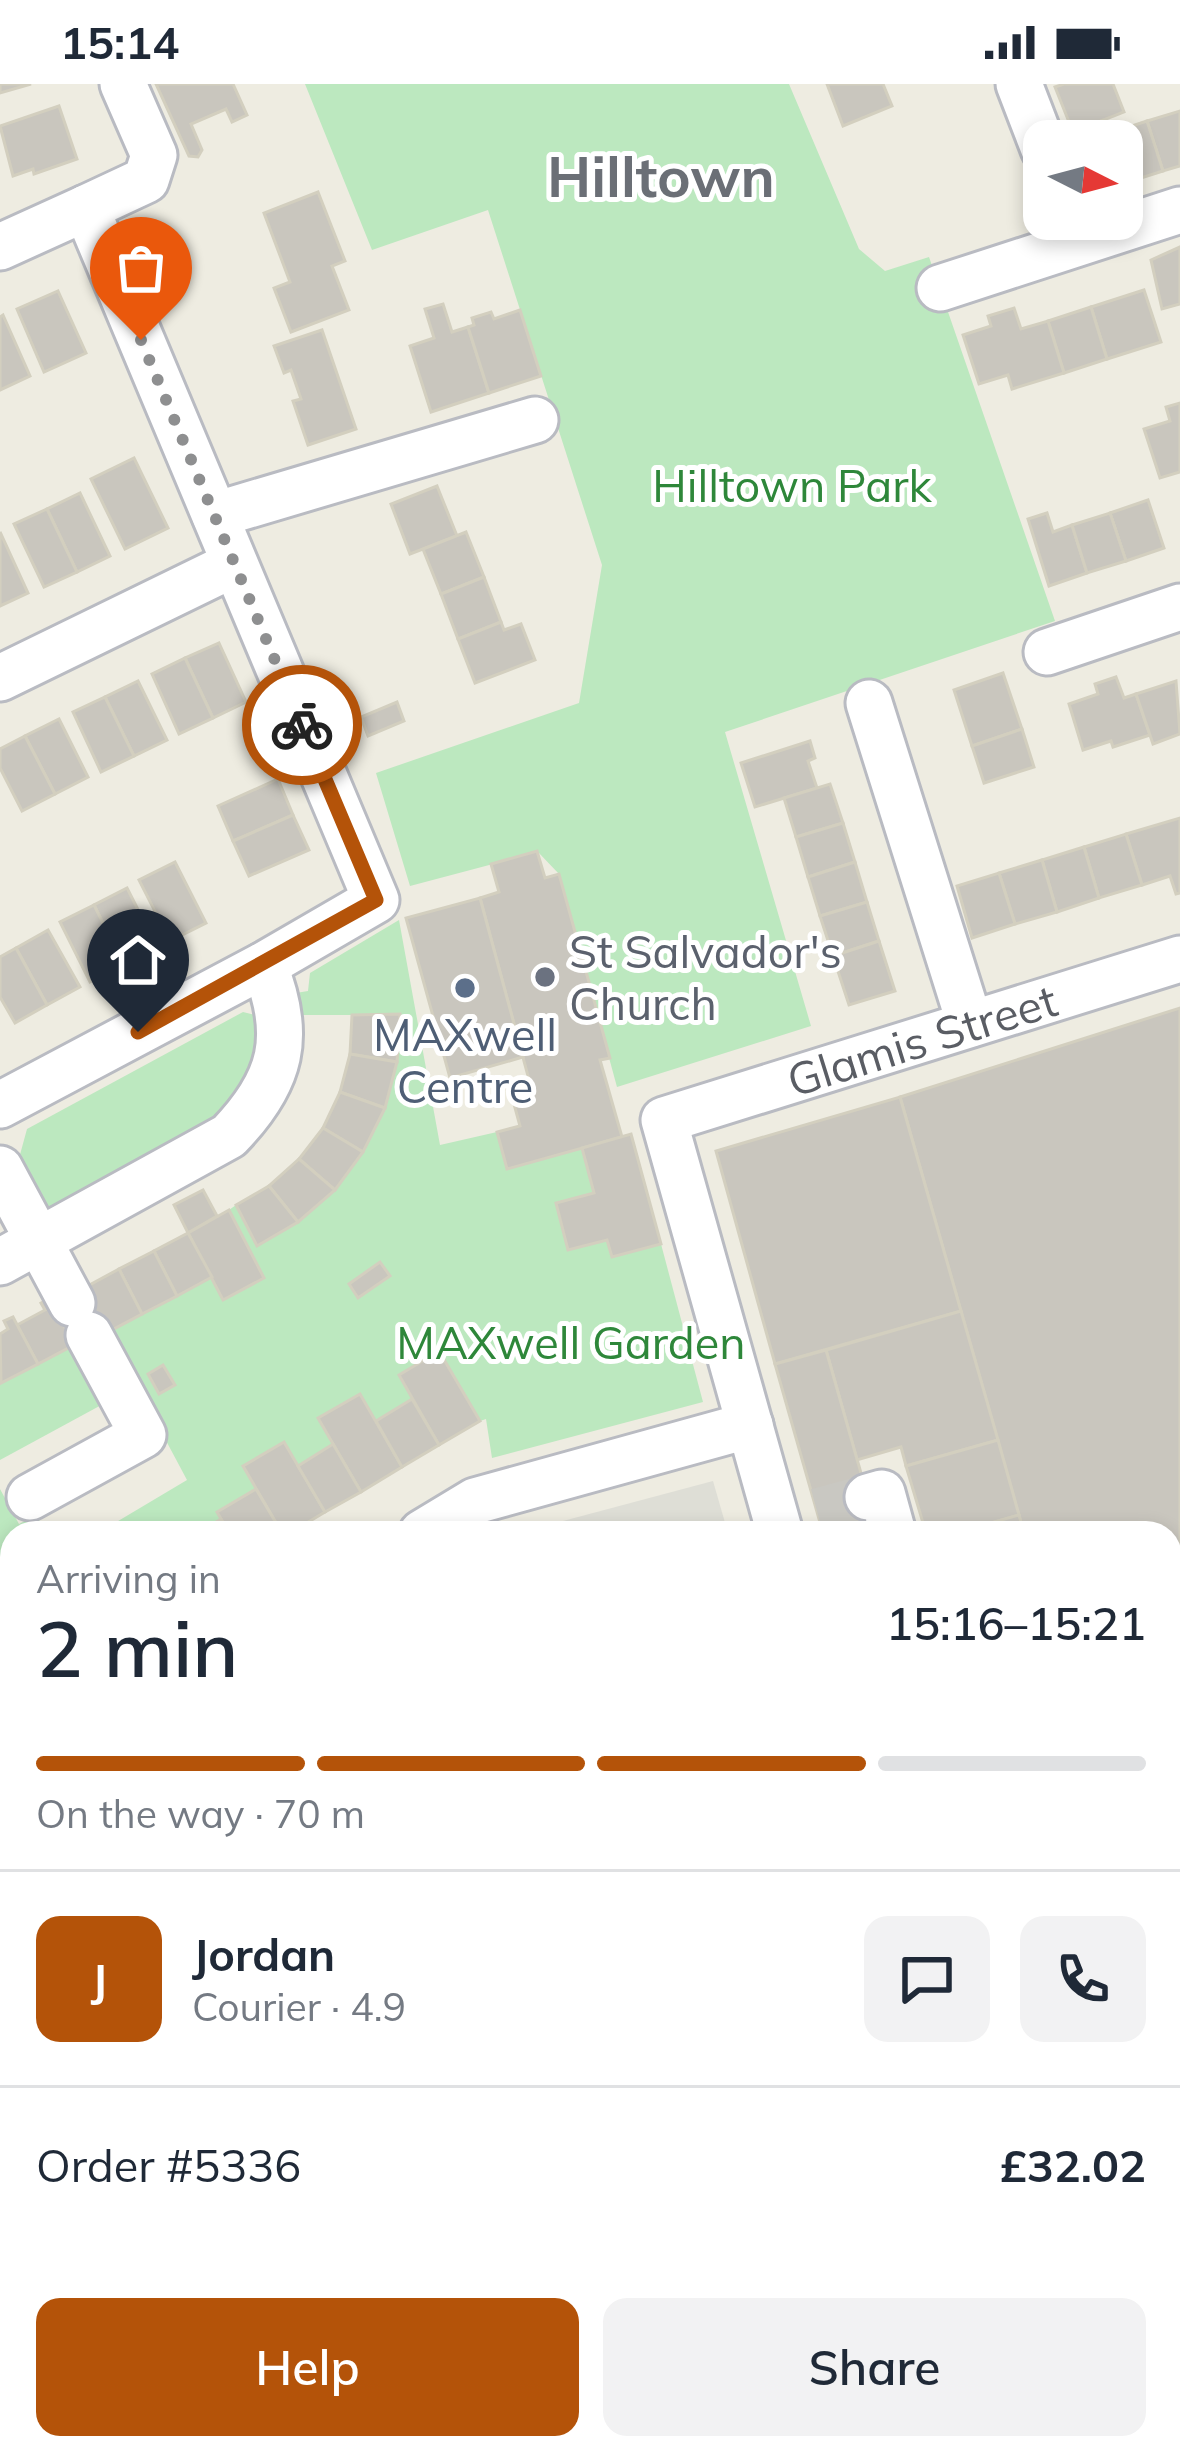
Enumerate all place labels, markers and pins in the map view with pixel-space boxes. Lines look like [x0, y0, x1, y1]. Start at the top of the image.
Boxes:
pin [90, 217, 192, 340]
pin [87, 909, 189, 1032]
place label: St Salvador's Church [569, 923, 842, 1031]
marker: St Salvador's Church [532, 964, 558, 990]
marker: MAXwell Centre [452, 975, 478, 1001]
place label: MAXwell Centre [373, 1006, 557, 1114]

